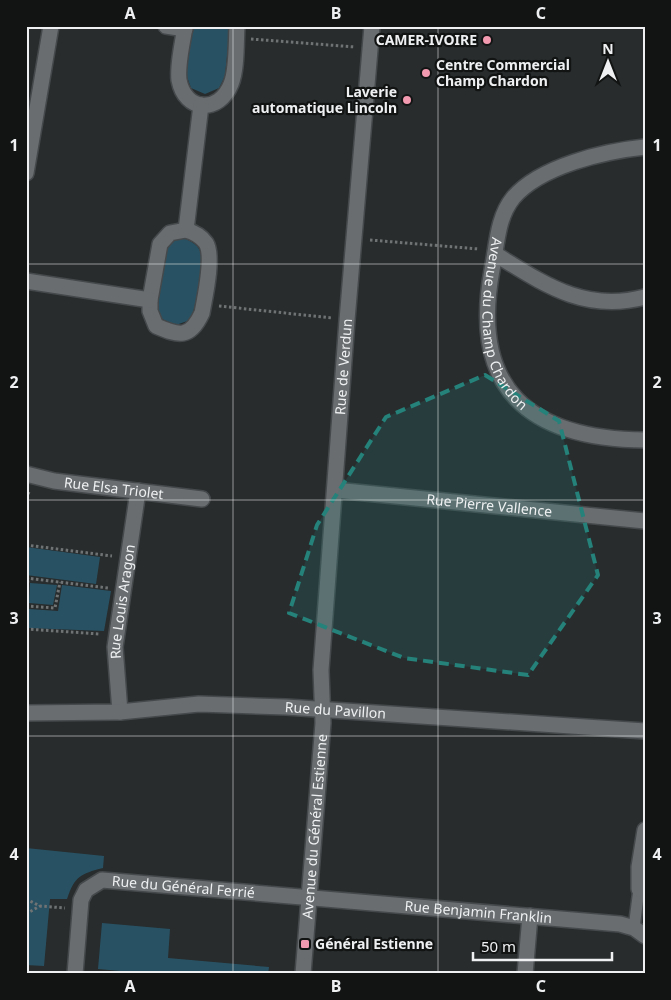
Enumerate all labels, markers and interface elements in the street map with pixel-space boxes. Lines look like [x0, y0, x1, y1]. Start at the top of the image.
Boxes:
text: A [124, 2, 136, 24]
text: B [331, 2, 341, 24]
text: C [536, 2, 546, 24]
place label: CAMER-IVOIRE [376, 30, 477, 49]
marker: CAMER-IVOIRE [481, 34, 493, 46]
north arrow [584, 38, 634, 88]
text: N [602, 39, 614, 58]
place label: Centre Commercial Champ Chardon [436, 55, 570, 90]
marker: Centre Commercial Champ Chardon [420, 67, 432, 79]
place label: Laverie automatique Lincoln [252, 82, 397, 117]
marker: Laverie automatique Lincoln [401, 94, 413, 106]
text: 1 [9, 134, 19, 156]
text: 1 [652, 134, 662, 156]
street label: Avenue du Champ Chardon [478, 236, 532, 414]
street label: Rue de Verdun [330, 318, 356, 415]
text: 2 [9, 371, 19, 393]
text: 2 [652, 371, 662, 393]
street label: Rue Elsa Triolet [63, 472, 165, 503]
street label: Rue Pierre Vallence [426, 489, 553, 521]
street label: Rue Louis Aragon [105, 543, 139, 660]
text: 3 [9, 607, 19, 629]
text: 3 [652, 607, 662, 629]
street label: Rue du Pavillon [284, 697, 387, 723]
street label: Avenue du Général Estienne [297, 733, 331, 920]
text: 4 [9, 843, 19, 865]
text: 4 [652, 843, 662, 865]
street label: Rue du Général Ferrié [111, 871, 256, 902]
street label: Rue Benjamin Franklin [404, 896, 553, 927]
scale bar [473, 930, 612, 962]
place label: Général Estienne [315, 934, 433, 953]
text: 50 m [481, 936, 516, 956]
marker: Général Estienne [299, 938, 311, 950]
text: A [124, 975, 136, 997]
text: B [331, 975, 341, 997]
text: C [536, 975, 546, 997]

